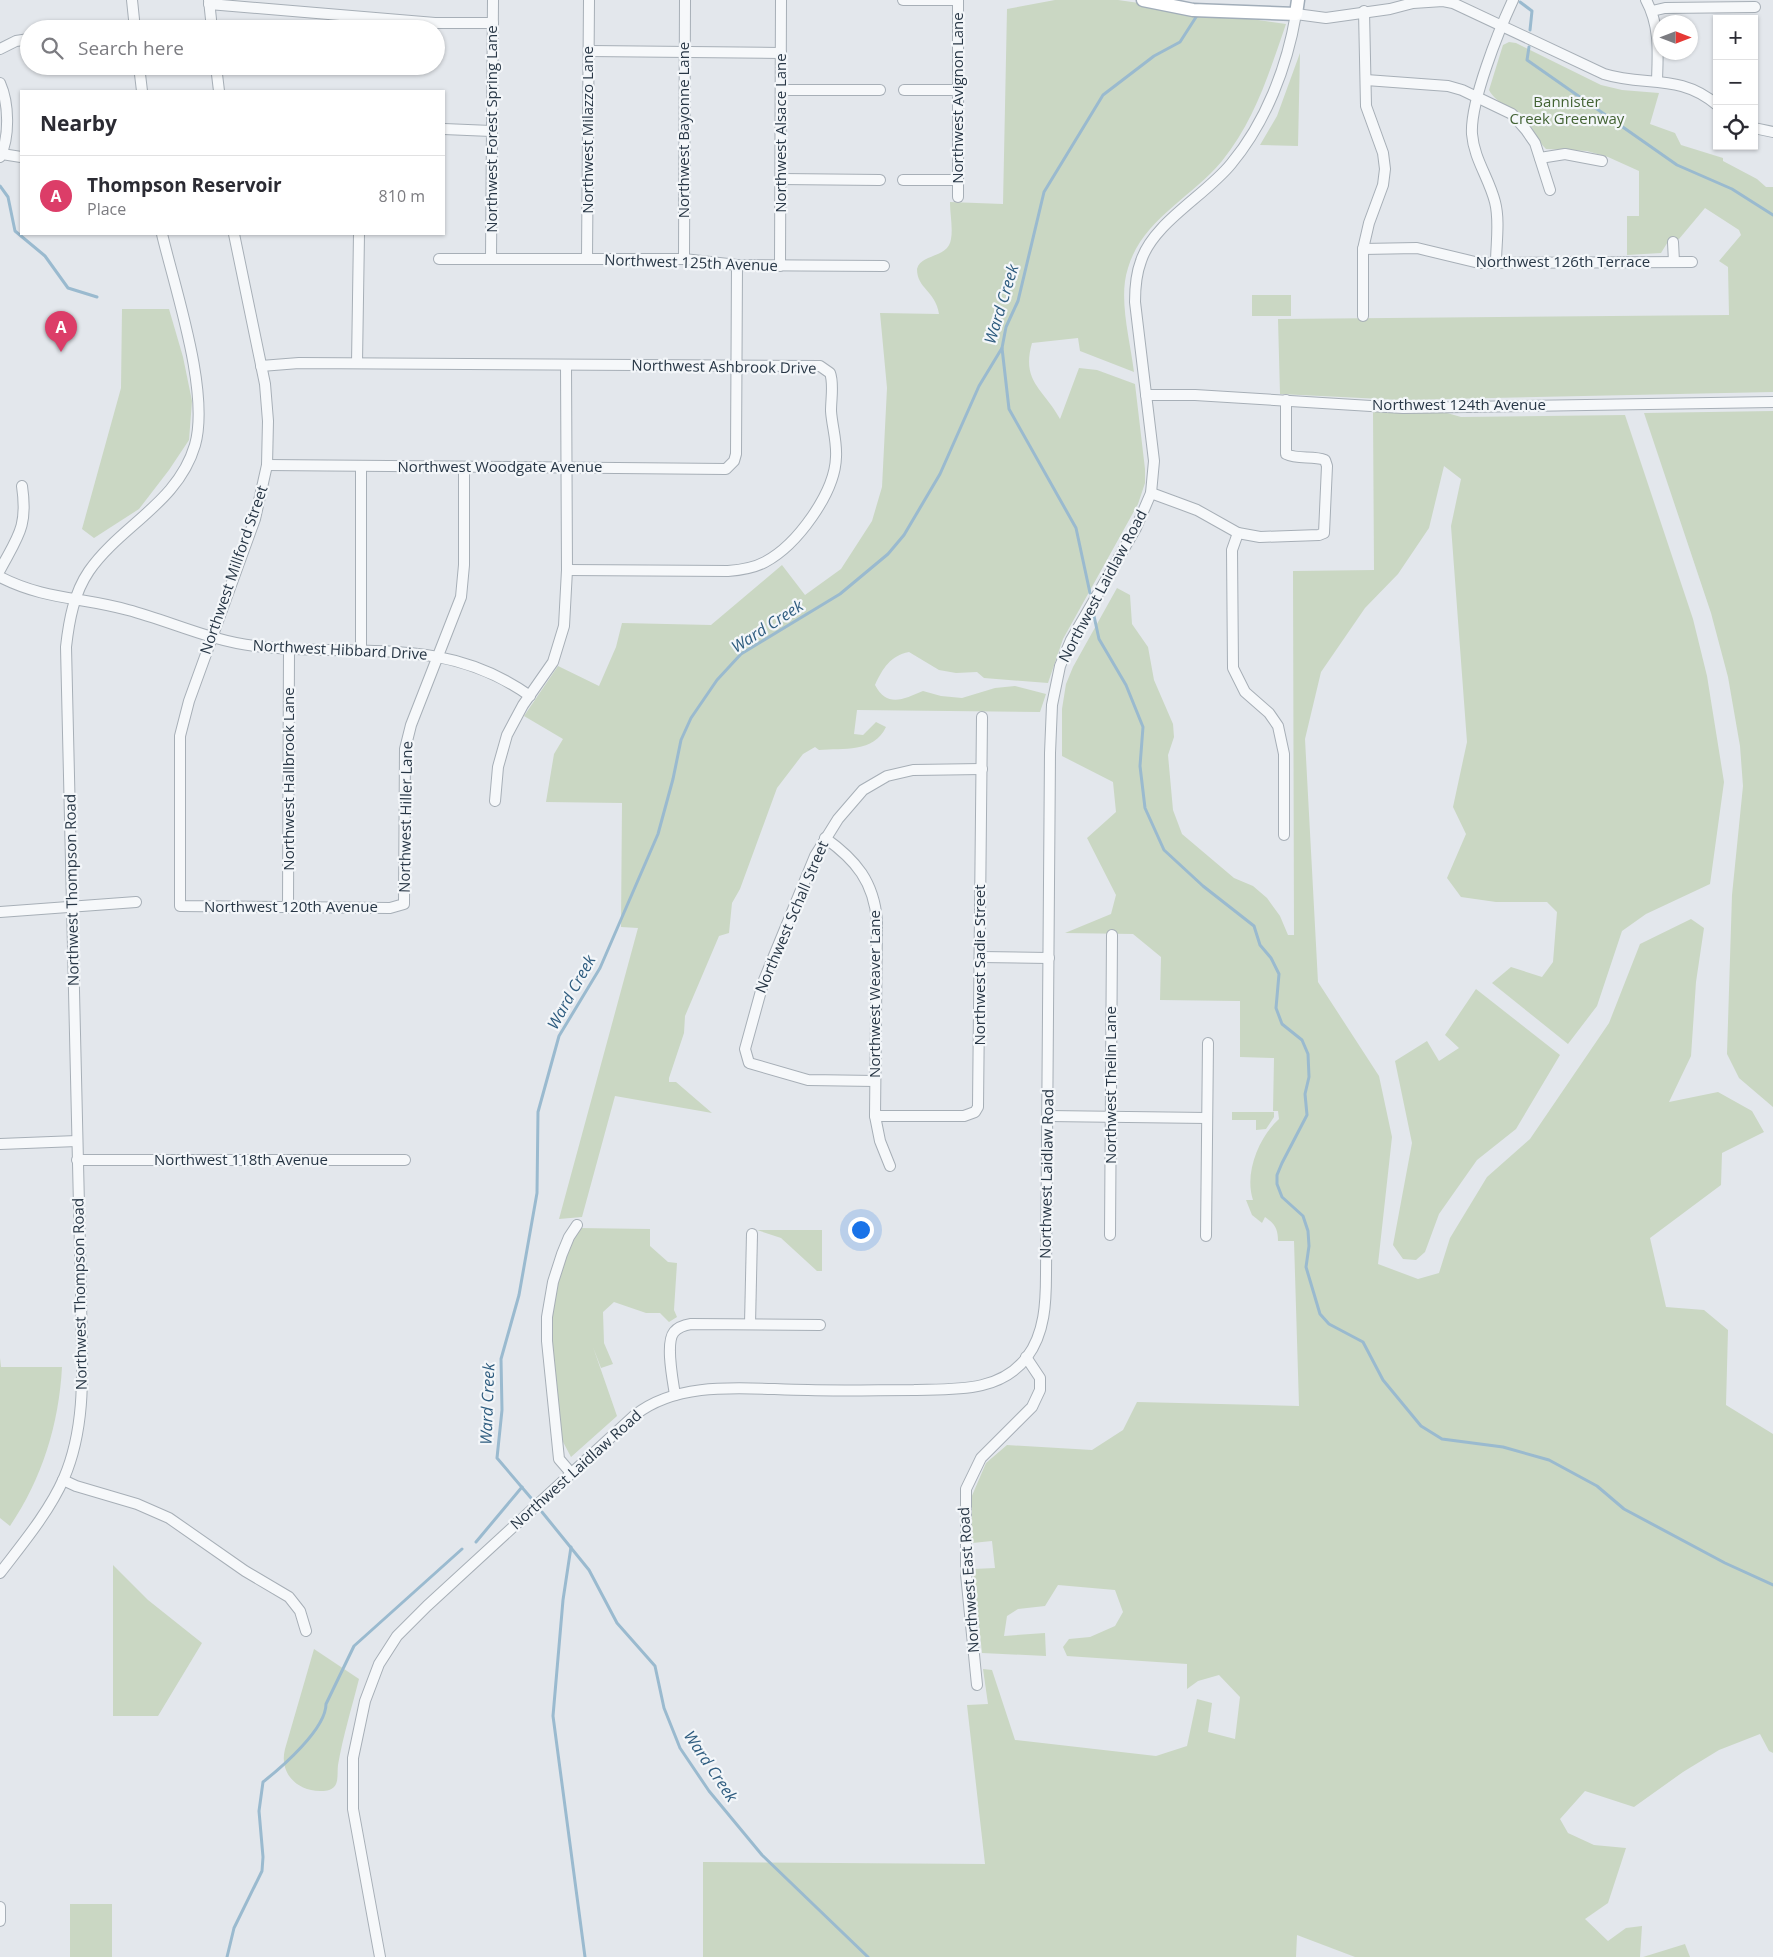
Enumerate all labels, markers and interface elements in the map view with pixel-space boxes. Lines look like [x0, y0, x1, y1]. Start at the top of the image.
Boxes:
street label: Northwest Avignon Lane [947, 12, 967, 184]
north arrow [1653, 15, 1698, 60]
map controls [1713, 15, 1758, 150]
button: + [1713, 15, 1758, 60]
search box [20, 20, 445, 75]
street label: Northwest Forest Spring Lane [481, 25, 501, 233]
icon: search [38, 34, 66, 62]
text: Search here [78, 35, 184, 61]
street label: Northwest Bayonne Lane [673, 42, 693, 218]
street label: Northwest Milazzo Lane [577, 46, 597, 214]
street label: Northwest Alsace Lane [770, 53, 790, 213]
button: − [1713, 60, 1758, 105]
park label: Bannister Creek Greenway [1510, 91, 1625, 128]
button: locate [1713, 105, 1758, 150]
text: Nearby [40, 109, 117, 137]
text: Thompson Reservoir [87, 172, 282, 198]
text: A [50, 185, 62, 207]
text: 810 m [379, 185, 425, 207]
text: Place [87, 198, 126, 220]
street label: Northwest 125th Avenue [604, 249, 778, 275]
street label: Northwest 126th Terrace [1476, 251, 1650, 271]
water label: Ward Creek [979, 260, 1024, 346]
pin: A [45, 311, 77, 352]
street label: Northwest Ashbrook Drive [631, 354, 817, 378]
street label: Northwest 124th Avenue [1372, 394, 1546, 414]
street label: Northwest Woodgate Avenue [398, 456, 602, 476]
street label: Northwest Millford Street [195, 483, 271, 657]
street label: Northwest Laidlaw Road [1053, 506, 1151, 665]
water label: Ward Creek [727, 594, 808, 658]
street label: Northwest Hibbard Drive [252, 634, 428, 664]
street label: Northwest Hallbrook Lane [278, 687, 298, 871]
street label: Northwest Hiller Lane [394, 741, 416, 893]
street label: Northwest Thompson Road [59, 794, 83, 986]
street label: Northwest Schall Street [750, 837, 832, 996]
street label: Northwest Sadie Street [969, 884, 989, 1046]
street label: Northwest 120th Avenue [204, 896, 378, 916]
street label: Northwest Weaver Lane [864, 910, 884, 1078]
water label: Ward Creek [542, 950, 601, 1033]
street label: Northwest Thelin Lane [1100, 1006, 1120, 1164]
street label: Northwest Laidlaw Road [1035, 1089, 1057, 1259]
street label: Northwest 118th Avenue [154, 1149, 328, 1169]
street label: Northwest Thompson Road [67, 1198, 91, 1390]
your location [848, 1217, 874, 1243]
water label: Ward Creek [475, 1362, 499, 1445]
street label: Northwest Laidlaw Road [505, 1405, 645, 1534]
street label: Northwest East Road [953, 1506, 983, 1654]
water label: Ward Creek [679, 1726, 744, 1807]

